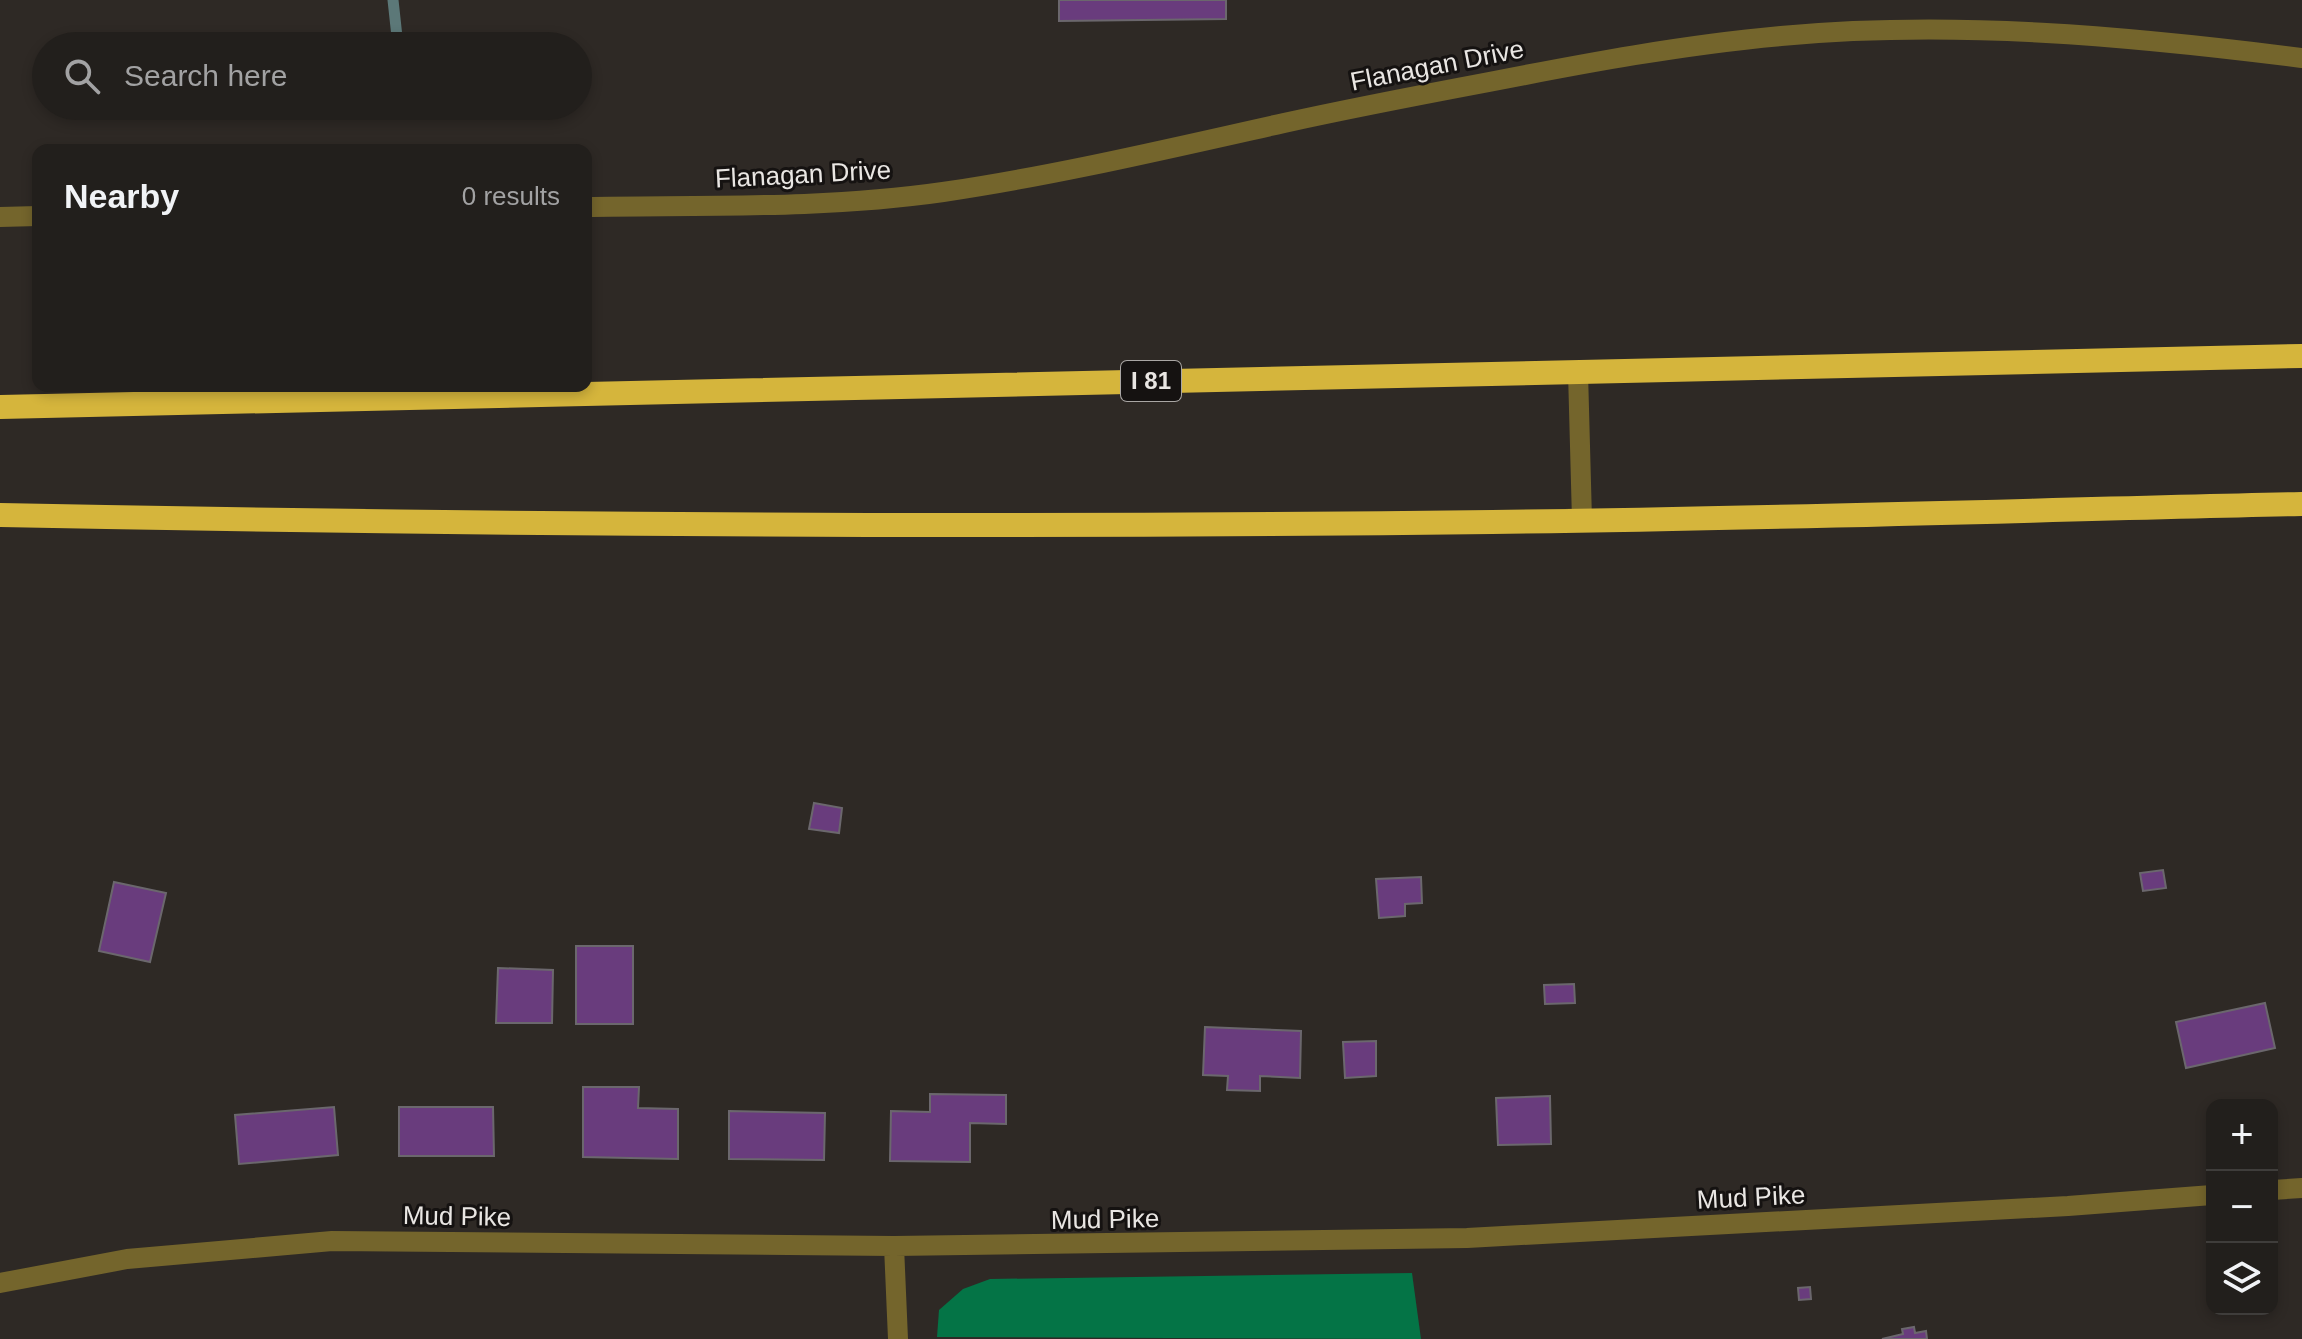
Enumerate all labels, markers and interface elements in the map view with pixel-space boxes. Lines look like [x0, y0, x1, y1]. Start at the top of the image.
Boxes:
search box [32, 32, 592, 120]
street label: Flanagan Drive [1348, 33, 1526, 97]
icon: search [60, 54, 104, 98]
text: Search here [124, 59, 287, 92]
street label: Flanagan Drive [714, 154, 892, 194]
text: Nearby [64, 177, 179, 215]
text: 0 results [462, 181, 560, 211]
road number: I 81 [1121, 361, 1181, 401]
map controls [2206, 1099, 2278, 1315]
button: + [2206, 1099, 2278, 1171]
button: − [2206, 1171, 2278, 1243]
street label: Mud Pike [1696, 1179, 1806, 1215]
street label: Mud Pike [403, 1200, 511, 1232]
street label: Mud Pike [1051, 1203, 1159, 1235]
button: layers [2206, 1243, 2278, 1315]

